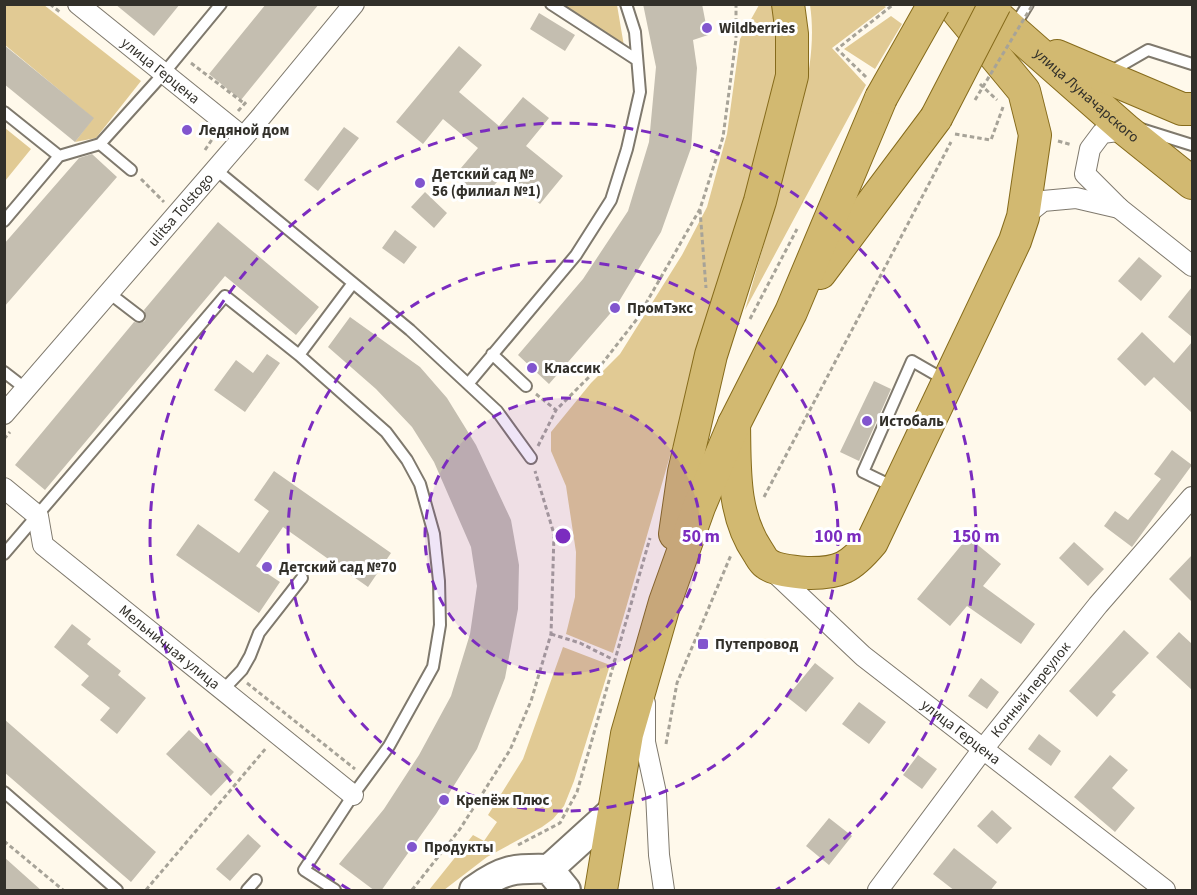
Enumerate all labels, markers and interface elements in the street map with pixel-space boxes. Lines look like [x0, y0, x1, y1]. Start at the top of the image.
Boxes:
place label: Wildberries [719, 18, 795, 39]
marker: Wildberries [700, 21, 714, 35]
street label: улица Герцена [116, 33, 204, 109]
street label: улица Луначарского [1029, 43, 1144, 148]
place label: Ледяной дом [198, 120, 289, 141]
marker: Ледяной дом [180, 123, 194, 137]
place label: Детский сад № 56 (филиал №1) [432, 164, 541, 202]
street label: ulitsa Tolstogo [143, 169, 219, 251]
marker: Детский сад № 56 (филиал №1) [413, 176, 427, 190]
place label: ПромТэкс [627, 298, 693, 319]
marker: ПромТэкс [608, 301, 622, 315]
place label: Классик [544, 358, 601, 379]
marker: Классик [525, 361, 539, 375]
place label: Истобаль [879, 411, 944, 432]
marker: Истобаль [860, 414, 874, 428]
text: 50 m [682, 524, 720, 549]
text: 100 m [814, 524, 862, 549]
text: 150 m [952, 524, 1000, 549]
centre of rings [553, 526, 573, 546]
place label: Детский сад №70 [279, 557, 397, 578]
marker: Детский сад №70 [260, 560, 274, 574]
street label: Мельничная улица [114, 600, 224, 695]
place label: Путепровод [715, 634, 798, 655]
marker: Путепровод [696, 637, 710, 651]
street label: Конный переулок [986, 637, 1076, 742]
street label: улица Герцена [916, 695, 1005, 770]
place label: Крепёж Плюс [456, 790, 549, 811]
marker: Крепёж Плюс [437, 793, 451, 807]
place label: Продукты [424, 837, 494, 858]
marker: Продукты [405, 840, 419, 854]

